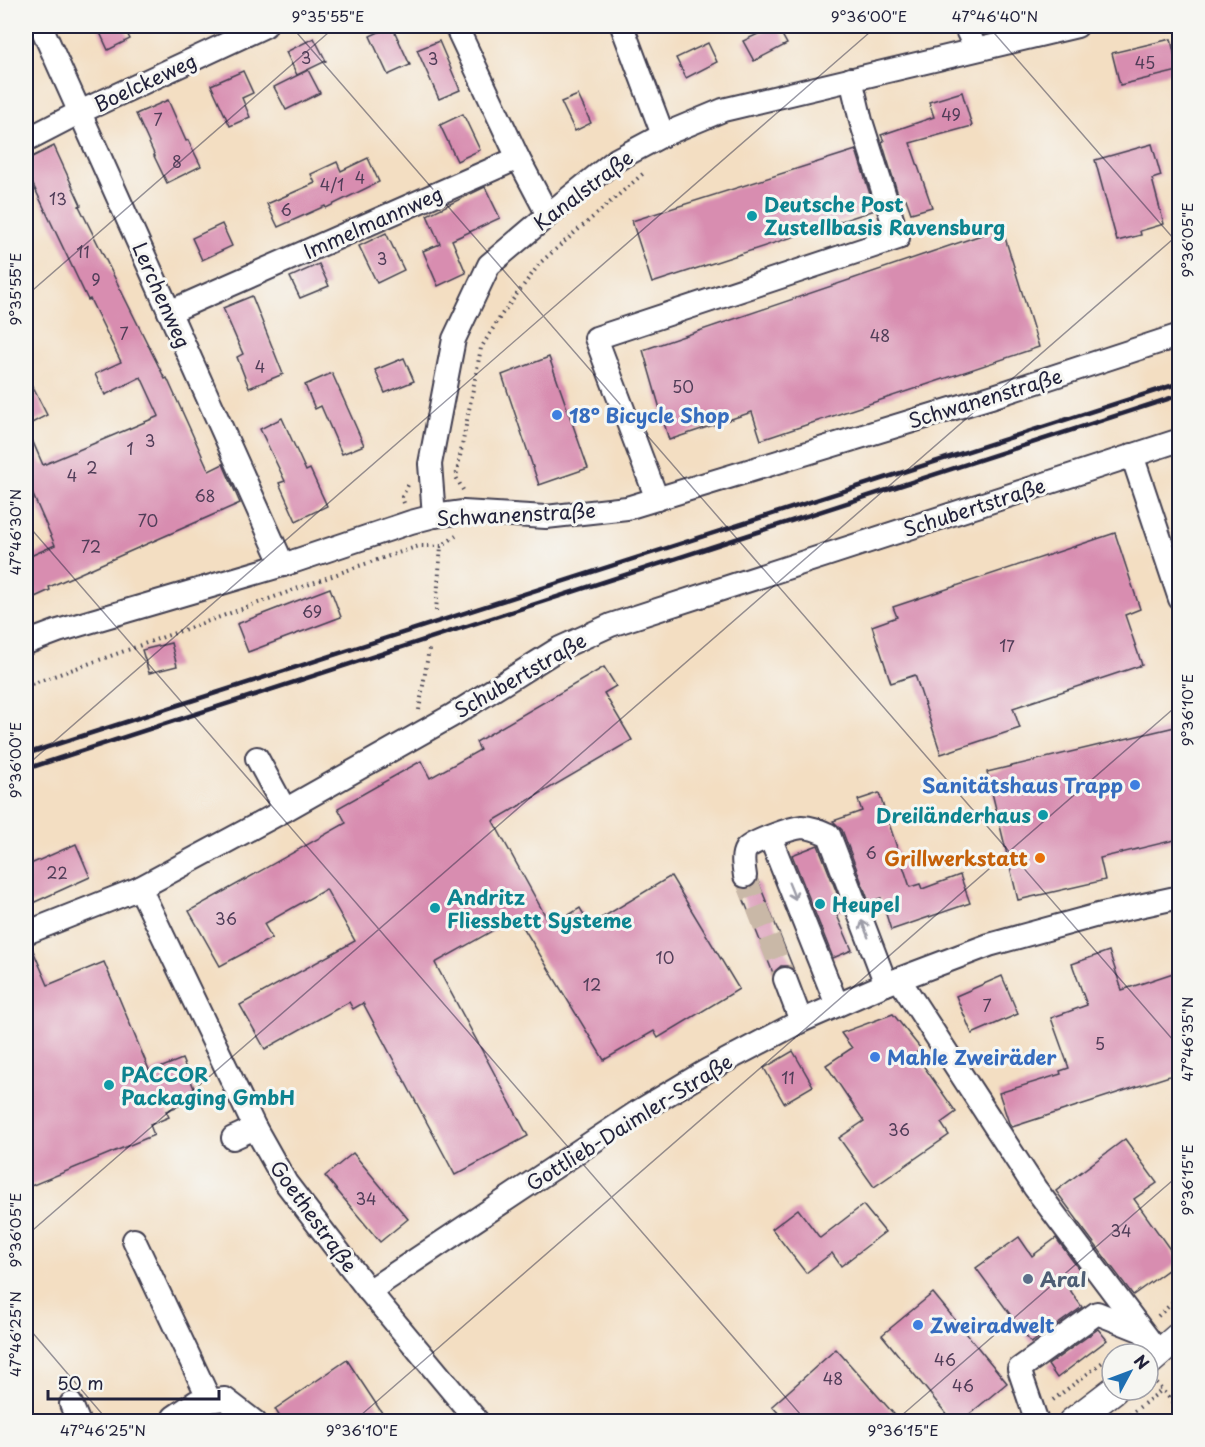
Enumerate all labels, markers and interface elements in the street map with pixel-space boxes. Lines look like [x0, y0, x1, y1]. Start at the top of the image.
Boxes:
text: 9°35'55"E [292, 4, 364, 27]
text: 9°36'00"E [831, 4, 907, 27]
text: 47°46'40"N [952, 4, 1038, 27]
street label: Boelckeweg [89, 45, 201, 119]
house number: 3 [301, 45, 311, 69]
house number: 3 [428, 46, 438, 70]
house number: 45 [1135, 50, 1155, 74]
house number: 49 [941, 102, 961, 126]
house number: 7 [153, 107, 163, 131]
street label: Kanalstraße [527, 142, 639, 238]
house number: 8 [172, 149, 182, 173]
house number: 4 [355, 165, 365, 189]
house number: 4/1 [320, 172, 344, 196]
street label: Immelmannweg [299, 178, 447, 266]
house number: 13 [49, 186, 67, 210]
place label: Deutsche Post Zustellbasis Ravensburg [764, 189, 1005, 242]
house number: 6 [280, 197, 292, 221]
text: 9°36'05"E [1175, 202, 1198, 278]
marker: Deutsche Post Zustellbasis Ravensburg [745, 209, 759, 223]
street label: Lerchenweg [125, 237, 199, 353]
house number: 11 [76, 239, 90, 263]
house number: 3 [377, 246, 387, 270]
text: 9°35'55"E [3, 253, 26, 325]
house number: 9 [91, 267, 101, 291]
house number: 7 [119, 321, 129, 345]
house number: 48 [870, 323, 890, 347]
house number: 4 [255, 354, 265, 378]
street label: Schwanenstraße [904, 360, 1066, 436]
house number: 50 [672, 374, 694, 398]
place label: 18° Bicycle Shop [569, 400, 730, 430]
marker: 18° Bicycle Shop [550, 408, 564, 422]
house number: 3 [145, 428, 155, 452]
house number: 1 [126, 436, 134, 460]
house number: 2 [86, 455, 98, 479]
house number: 4 [67, 463, 77, 487]
street label: Schubertstraße [899, 470, 1049, 544]
house number: 68 [194, 483, 216, 507]
text: 47°46'30"N [3, 489, 26, 575]
street label: Schwanenstraße [436, 495, 596, 533]
house number: 70 [138, 508, 158, 532]
house number: 72 [81, 534, 101, 558]
house number: 69 [302, 599, 322, 623]
street label: Schubertstraße [448, 625, 592, 725]
house number: 17 [999, 633, 1015, 657]
text: 9°36'10"E [1175, 674, 1198, 746]
text: 9°36'00"E [3, 722, 26, 798]
place label: Sanitätshaus Trapp [922, 770, 1123, 800]
marker: Sanitätshaus Trapp [1128, 778, 1142, 792]
place label: Dreiländerhaus [876, 800, 1031, 830]
marker: Dreiländerhaus [1036, 808, 1050, 822]
house number: 6 [865, 840, 877, 864]
place label: Grillwerkstatt [884, 843, 1028, 873]
marker: Grillwerkstatt [1033, 851, 1047, 865]
house number: 22 [46, 860, 68, 884]
one-way arrow [787, 881, 798, 900]
place label: Andritz Fliessbett Systeme [447, 882, 632, 935]
place label: Heupel [832, 889, 900, 919]
marker: Heupel [813, 897, 827, 911]
marker: Andritz Fliessbett Systeme [428, 901, 442, 915]
house number: 36 [215, 906, 237, 930]
one-way arrow [859, 920, 870, 939]
house number: 10 [656, 945, 674, 969]
house number: 12 [583, 972, 601, 996]
house number: 7 [982, 993, 992, 1017]
text: 47°46'35"N [1175, 996, 1198, 1082]
house number: 5 [1095, 1031, 1105, 1055]
place label: Mahle Zweiräder [887, 1042, 1057, 1072]
street label: Gottlieb-Daimler-Straße [520, 1046, 738, 1198]
marker: Mahle Zweiräder [868, 1050, 882, 1064]
place label: PACCOR Packaging GmbH [121, 1059, 295, 1112]
house number: 11 [781, 1065, 795, 1089]
marker: PACCOR Packaging GmbH [102, 1078, 116, 1092]
house number: 36 [888, 1117, 910, 1141]
text: 9°36'15"E [1175, 1144, 1198, 1216]
street label: Goethestraße [263, 1154, 365, 1278]
house number: 34 [355, 1186, 377, 1210]
text: 9°36'05"E [3, 1192, 26, 1268]
house number: 34 [1110, 1218, 1132, 1242]
place label: Aral [1040, 1264, 1086, 1294]
marker: Aral [1021, 1272, 1035, 1286]
text: 47°46'25"N [3, 1291, 26, 1377]
place label: Zweiradwelt [930, 1310, 1055, 1340]
marker: Zweiradwelt [911, 1318, 925, 1332]
north arrow [1100, 1342, 1160, 1402]
house number: 46 [934, 1347, 956, 1371]
text: N [1129, 1349, 1155, 1374]
scale bar [48, 1363, 219, 1401]
house number: 48 [823, 1366, 843, 1390]
text: 50 m [57, 1369, 104, 1396]
house number: 46 [952, 1373, 974, 1397]
text: 47°46'25"N [60, 1418, 146, 1441]
text: 9°36'10"E [326, 1418, 398, 1441]
text: 9°36'15"E [867, 1418, 939, 1441]

